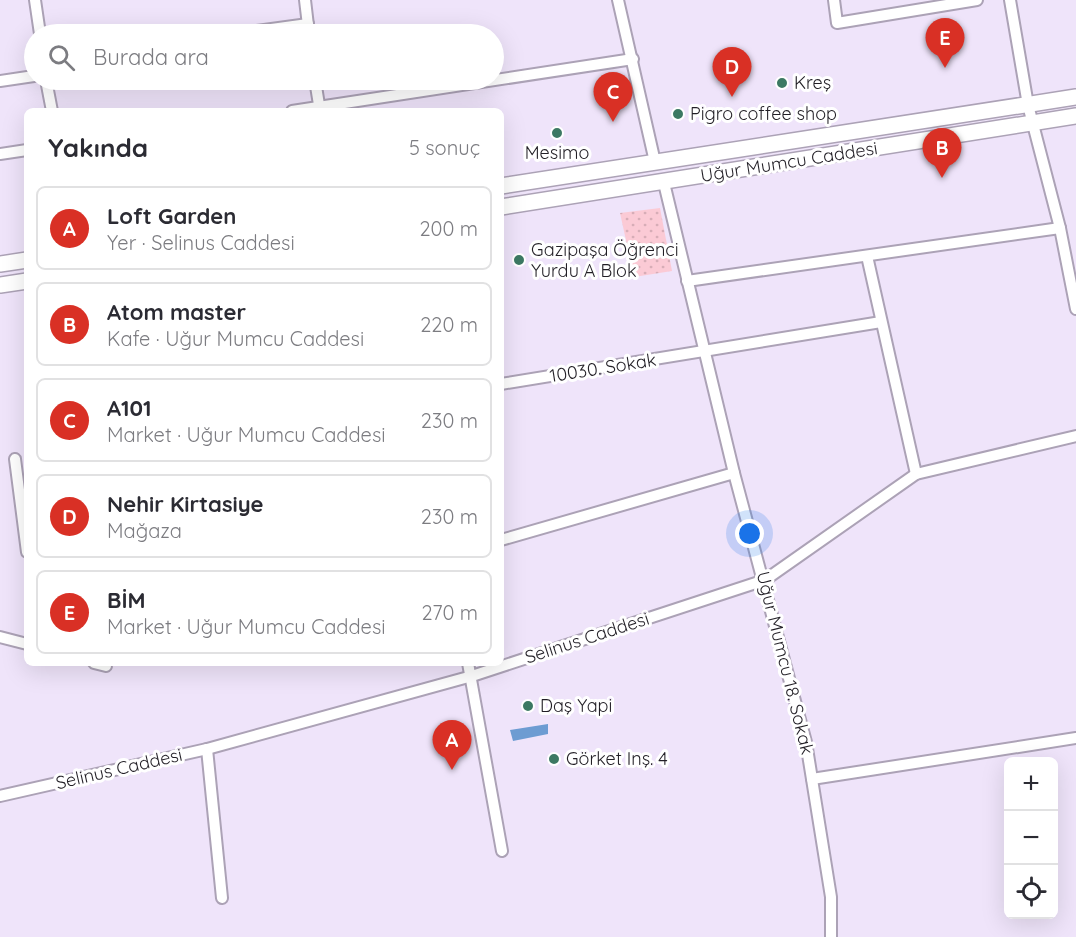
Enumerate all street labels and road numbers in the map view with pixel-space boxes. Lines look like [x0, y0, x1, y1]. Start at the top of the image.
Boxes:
street label: Uğur Mumcu Caddesi [699, 136, 879, 187]
street label: 10030. Sokak [548, 348, 658, 387]
street label: Uğur Mumcu 18. Sokak [752, 569, 819, 757]
street label: Selinus Caddesi [522, 607, 652, 668]
street label: Selinus Caddesi [53, 743, 184, 794]

